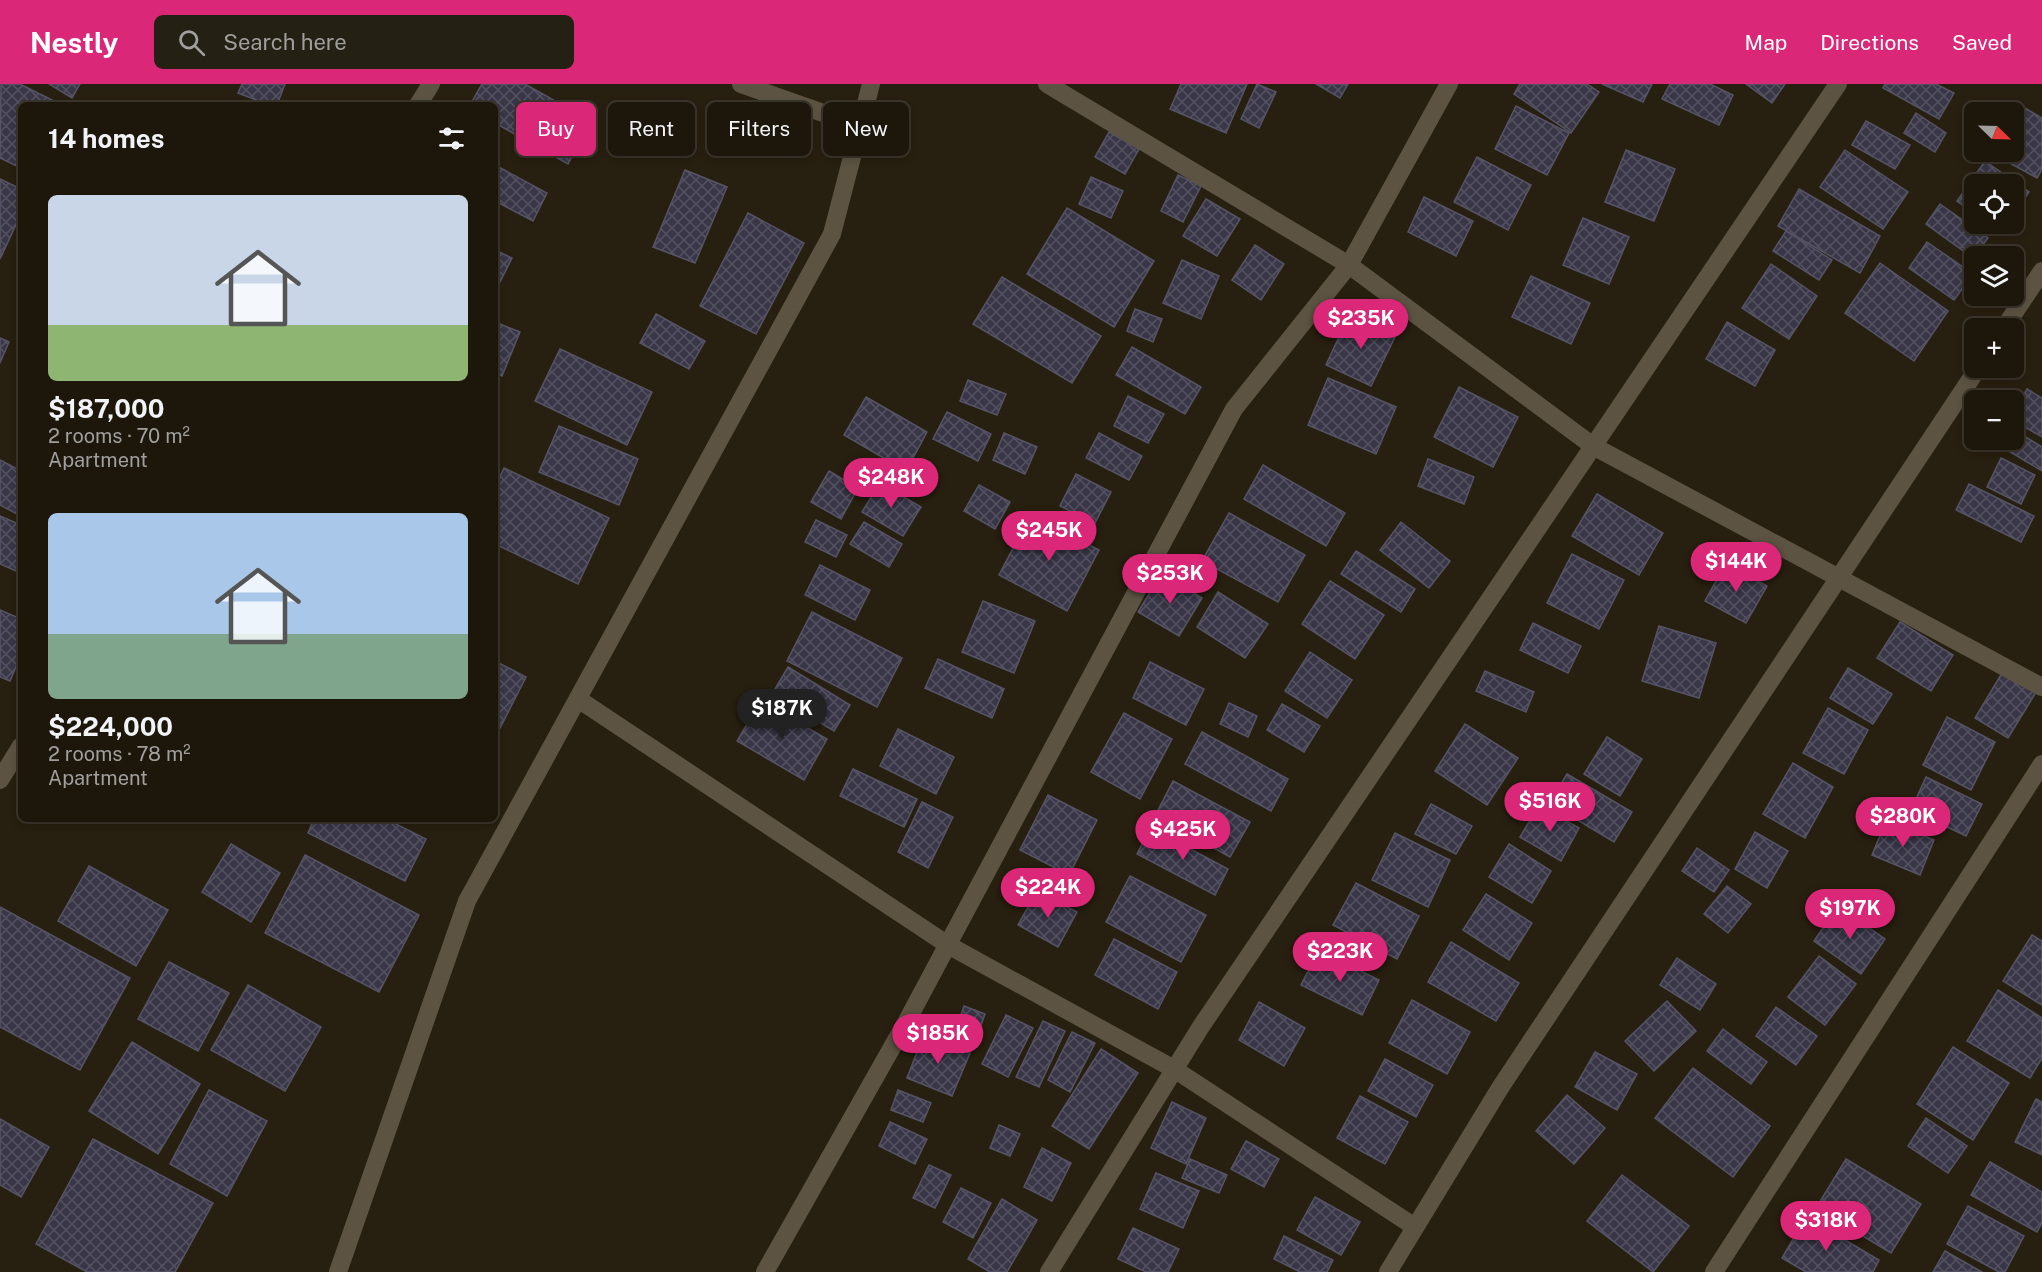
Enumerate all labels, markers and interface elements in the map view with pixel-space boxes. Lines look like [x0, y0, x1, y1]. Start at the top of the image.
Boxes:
search box [154, 15, 574, 69]
text: Nestly [30, 26, 118, 59]
icon: search [175, 26, 208, 59]
text: Search here [223, 29, 347, 55]
text: Map [1745, 30, 1787, 55]
text: Directions [1820, 30, 1919, 55]
text: Saved [1952, 30, 2012, 55]
chip: Buy [516, 102, 596, 156]
chip: Rent [608, 102, 695, 156]
chip: Filters [707, 102, 811, 156]
chip: New [823, 102, 909, 156]
north arrow [1964, 102, 2024, 162]
map controls [1964, 102, 2024, 450]
icon: filters [435, 122, 468, 155]
text: 14 homes [48, 123, 164, 154]
button: locate [1964, 174, 2024, 234]
icon: home [204, 234, 312, 342]
button: layers [1964, 246, 2024, 306]
pin: $235K [1319, 299, 1403, 350]
text: $235K [1327, 306, 1395, 330]
button: + [1964, 318, 2024, 378]
button: − [1964, 390, 2024, 450]
text: $187,000 [48, 393, 164, 424]
text: 2 rooms · 70 m² [48, 424, 190, 448]
text: Apartment [48, 448, 148, 472]
pin: $248K [849, 458, 933, 509]
text: $248K [857, 465, 925, 489]
pin: $245K [1007, 511, 1091, 562]
text: $245K [1015, 518, 1083, 542]
pin: $144K [1694, 542, 1778, 593]
text: $144K [1705, 549, 1767, 573]
icon: home [204, 552, 312, 660]
pin: $253K [1128, 554, 1212, 605]
text: $253K [1136, 561, 1204, 585]
pin: $187K [740, 689, 824, 740]
text: $187K [751, 696, 813, 720]
text: $224,000 [48, 711, 173, 742]
text: 2 rooms · 78 m² [48, 742, 191, 766]
text: Apartment [48, 766, 148, 790]
pin: $516K [1508, 782, 1592, 833]
text: $516K [1518, 789, 1582, 813]
pin: $280K [1861, 797, 1945, 848]
text: $280K [1870, 804, 1936, 828]
pin: $425K [1141, 810, 1225, 861]
text: $425K [1149, 817, 1217, 841]
pin: $224K [1006, 868, 1090, 919]
text: $224K [1015, 875, 1081, 899]
pin: $197K [1808, 889, 1892, 940]
text: $197K [1819, 896, 1881, 920]
pin: $223K [1298, 932, 1382, 983]
text: $223K [1307, 939, 1373, 963]
pin: $185K [896, 1014, 980, 1065]
text: $185K [906, 1021, 970, 1045]
pin: $318K [1784, 1201, 1868, 1252]
text: $318K [1794, 1208, 1858, 1232]

